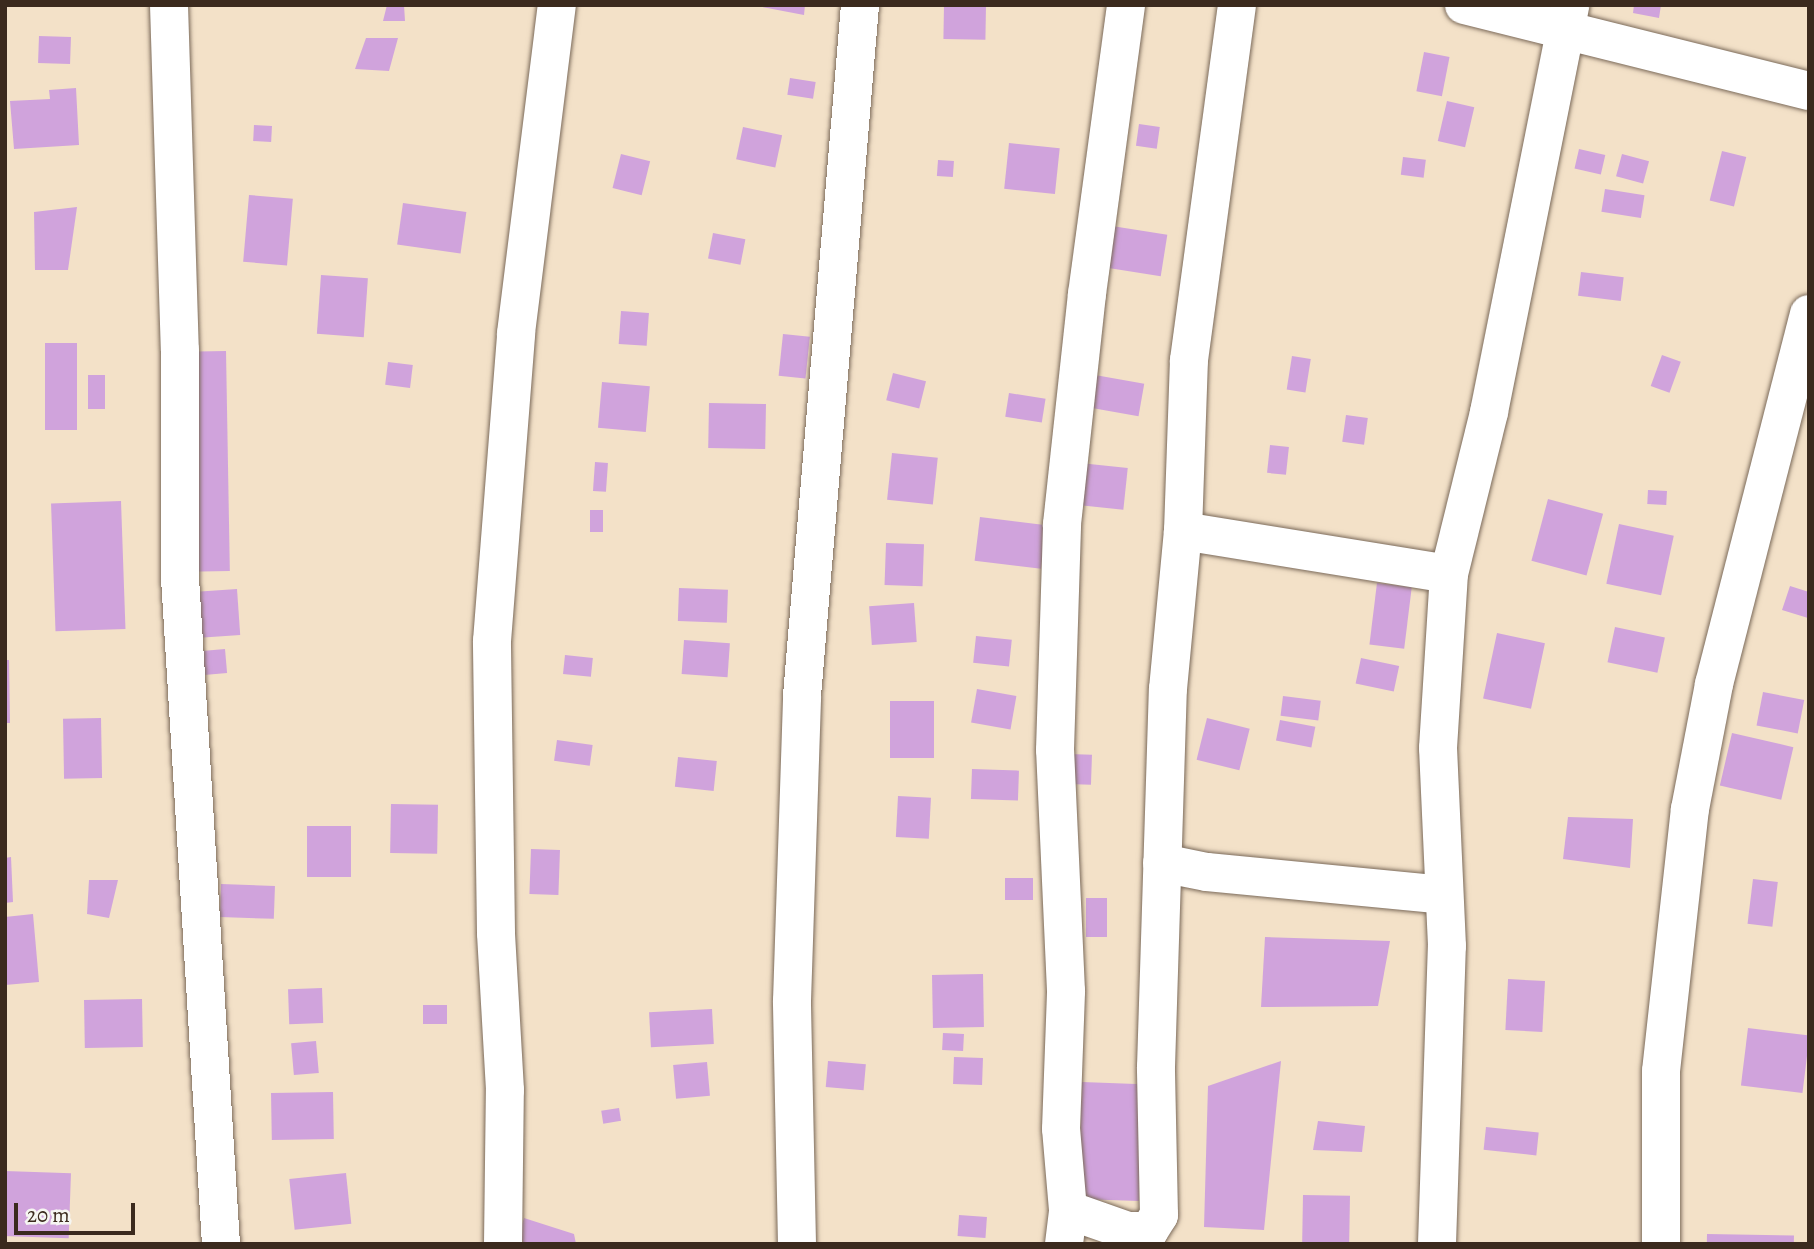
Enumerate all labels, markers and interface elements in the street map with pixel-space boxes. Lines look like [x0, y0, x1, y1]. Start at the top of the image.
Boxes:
scale bar [18, 1190, 138, 1234]
text: 20 m [27, 1201, 70, 1229]

